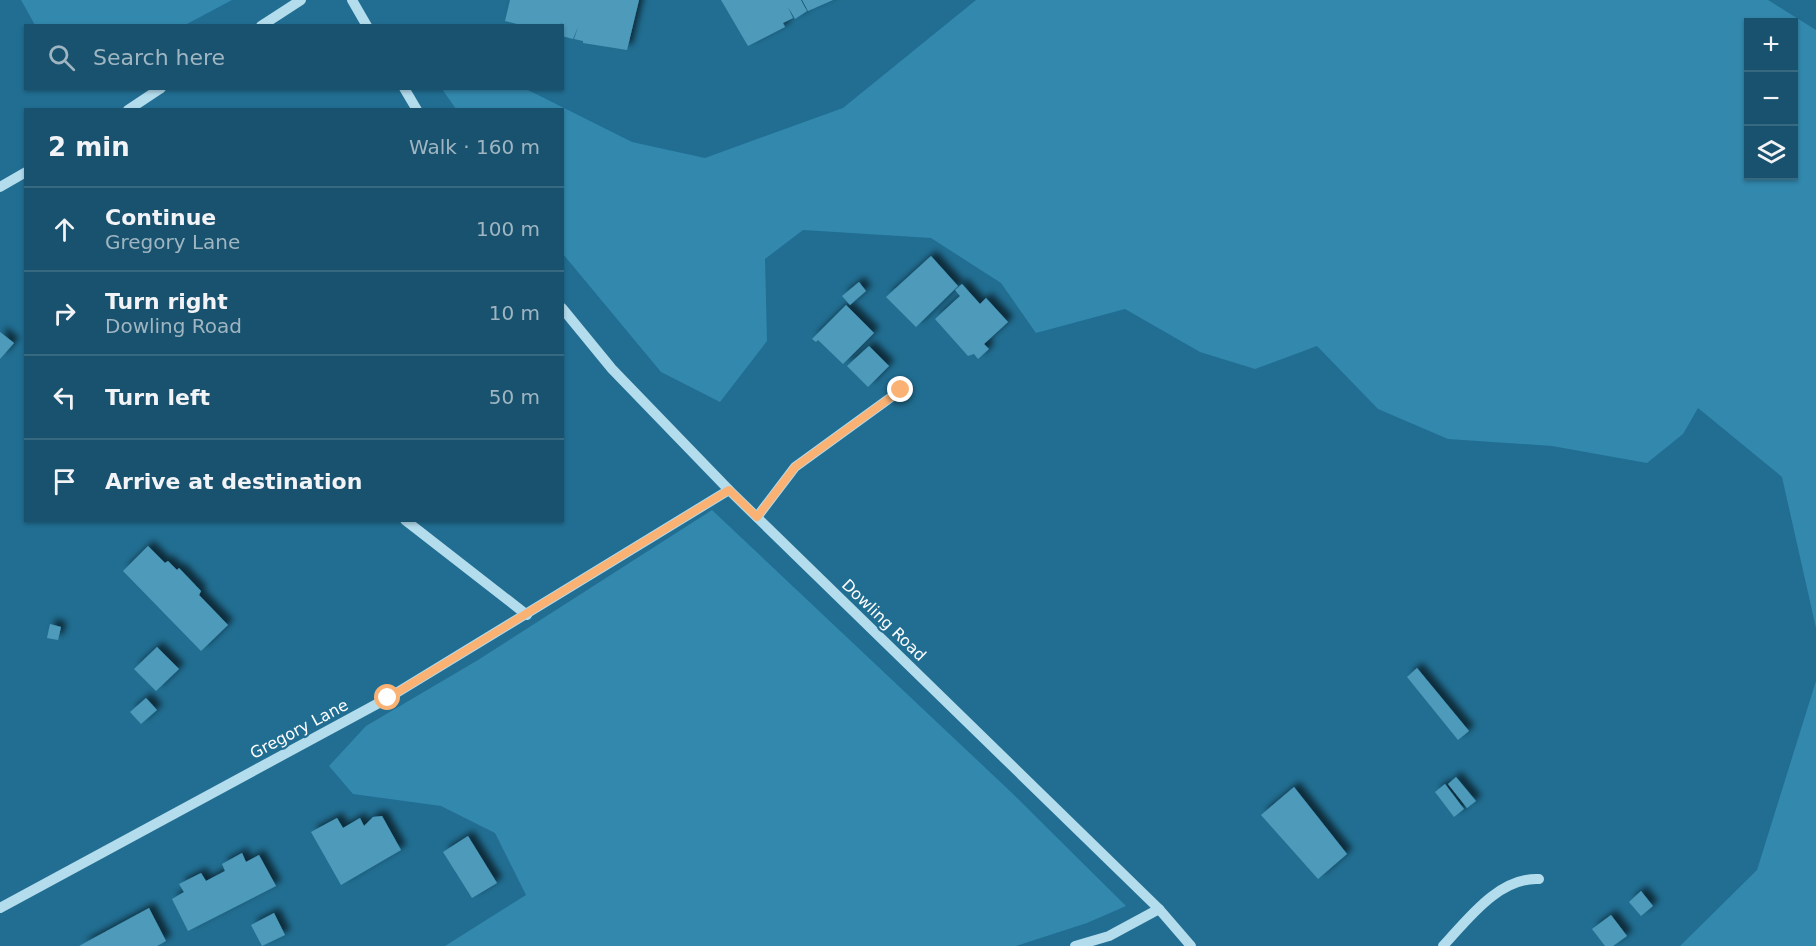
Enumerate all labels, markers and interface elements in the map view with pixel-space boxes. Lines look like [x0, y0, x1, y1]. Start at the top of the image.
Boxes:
map controls [1744, 18, 1798, 180]
button: + [1744, 18, 1798, 72]
search box [24, 24, 564, 90]
icon: search [45, 41, 78, 74]
text: Search here [93, 45, 225, 70]
button: − [1744, 72, 1798, 126]
button: layers [1744, 126, 1798, 180]
text: 2 min [48, 132, 130, 162]
text: Walk · 160 m [409, 135, 540, 159]
text: Continue [105, 205, 216, 230]
icon: ahead [48, 213, 81, 246]
text: 100 m [476, 217, 540, 241]
text: Gregory Lane [105, 230, 240, 254]
text: Turn right [105, 289, 228, 314]
icon: right [48, 297, 81, 330]
text: 10 m [489, 301, 540, 325]
text: Dowling Road [105, 314, 242, 338]
route end [887, 376, 913, 402]
icon: left [48, 381, 81, 414]
text: Turn left [105, 385, 210, 410]
text: 50 m [489, 385, 540, 409]
icon: arrive [48, 465, 81, 498]
text: Arrive at destination [105, 469, 362, 494]
street label: Dowling Road [838, 575, 930, 665]
route start [374, 684, 400, 710]
street label: Gregory Lane [247, 695, 351, 763]

